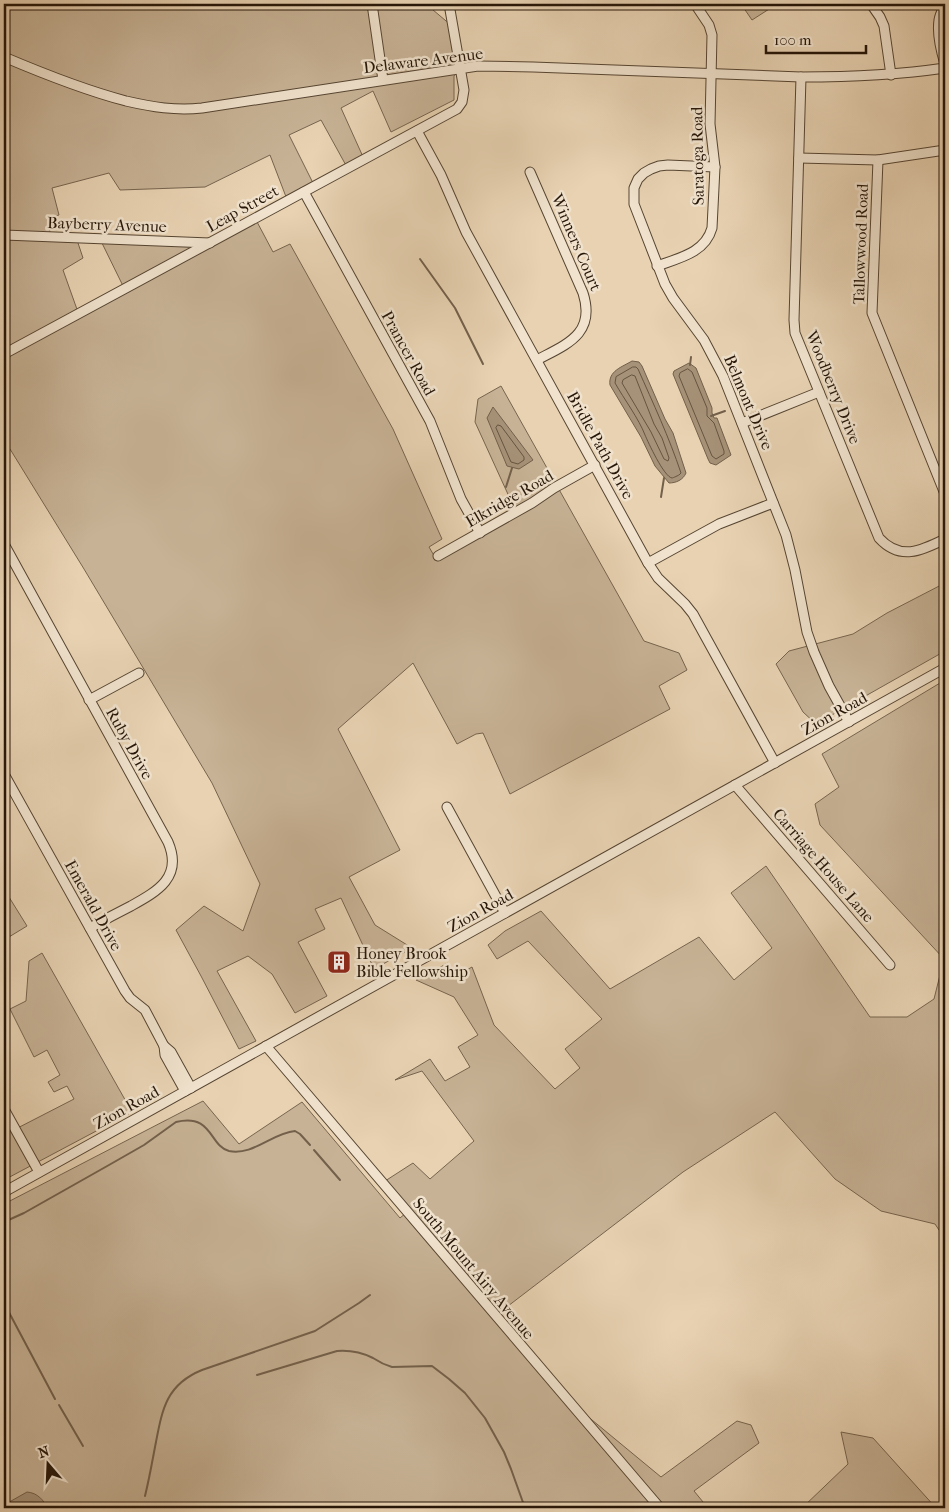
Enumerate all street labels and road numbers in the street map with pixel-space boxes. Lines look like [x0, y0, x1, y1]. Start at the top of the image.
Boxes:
street label: Delaware Avenue [362, 44, 484, 77]
street label: Saratoga Road [687, 106, 708, 205]
street label: Leap Street [203, 181, 282, 236]
street label: Tallowwood Road [849, 183, 872, 305]
street label: Winners Court [547, 190, 606, 294]
street label: Bayberry Avenue [47, 213, 167, 236]
street label: Prancer Road [377, 308, 440, 399]
street label: Woodberry Drive [802, 327, 865, 447]
street label: Belmont Drive [720, 352, 777, 453]
street label: Bridle Path Drive [563, 388, 638, 503]
street label: Elkridge Road [462, 466, 557, 531]
street label: Zion Road [798, 688, 870, 739]
street label: Ruby Drive [102, 704, 157, 783]
street label: Carriage House Lane [769, 804, 878, 926]
street label: Emerald Drive [61, 857, 126, 954]
street label: Zion Road [444, 885, 516, 936]
street label: Zion Road [90, 1082, 162, 1133]
street label: South Mount Airy Avenue [409, 1194, 538, 1343]

